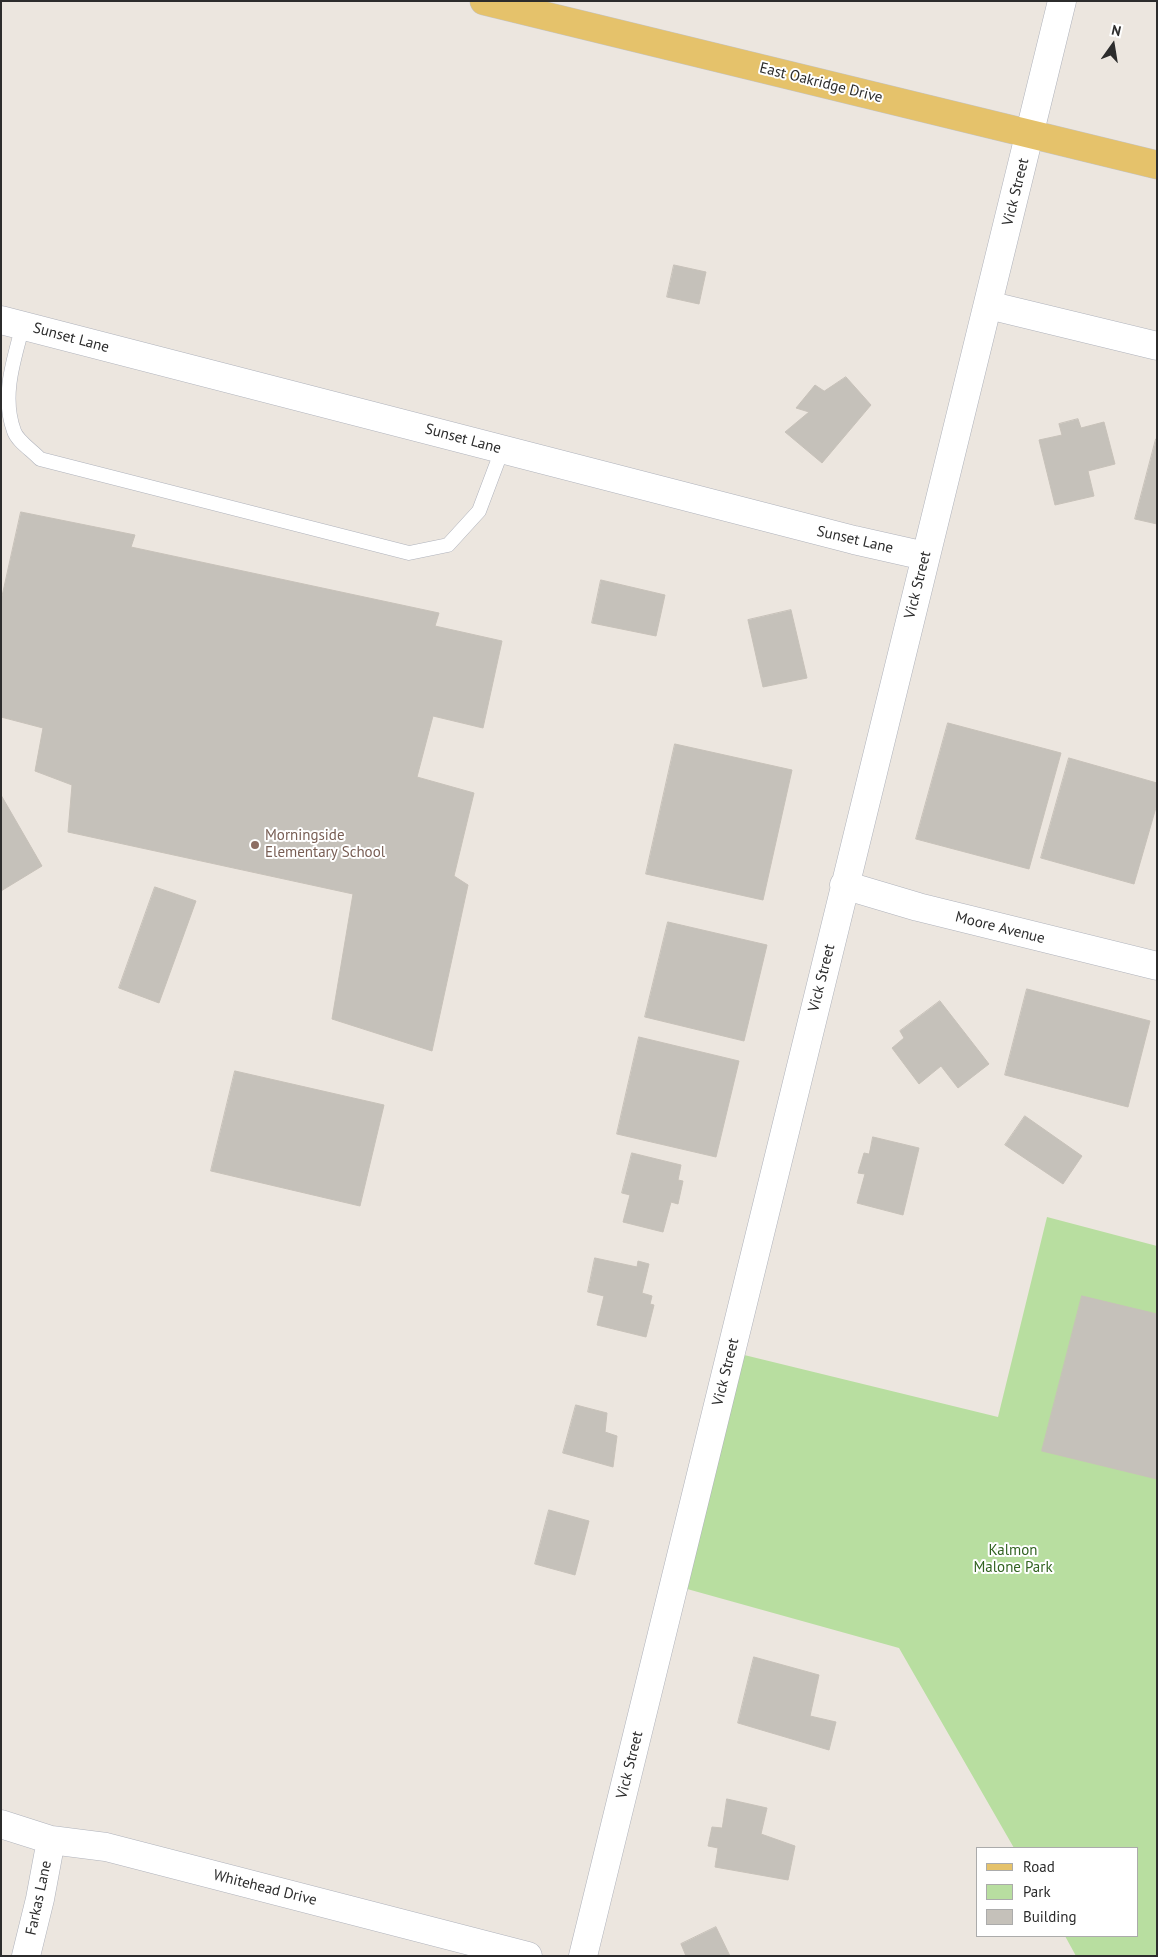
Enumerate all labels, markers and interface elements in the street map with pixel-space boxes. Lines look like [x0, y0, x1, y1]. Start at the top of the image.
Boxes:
north arrow [1088, 20, 1138, 70]
text: N [1110, 21, 1123, 40]
street label: East Oakridge Drive [758, 59, 884, 107]
street label: Vick Street [999, 156, 1033, 228]
street label: Sunset Lane [31, 319, 111, 357]
street label: Sunset Lane [423, 420, 503, 458]
street label: Sunset Lane [815, 522, 895, 558]
street label: Vick Street [901, 549, 935, 621]
place label: Morningside Elementary School [265, 827, 385, 862]
marker: Morningside Elementary School [249, 839, 261, 851]
street label: Moore Avenue [953, 908, 1047, 948]
street label: Vick Street [805, 942, 839, 1014]
street label: Vick Street [709, 1336, 743, 1408]
park label: Kalmon Malone Park [973, 1542, 1053, 1577]
street label: Vick Street [613, 1729, 647, 1801]
legend [976, 1847, 1138, 1937]
text: Road [1023, 1857, 1055, 1876]
street label: Farkas Lane [22, 1859, 56, 1937]
street label: Whitehead Drive [211, 1866, 319, 1910]
text: Park [1023, 1882, 1051, 1901]
text: Building [1023, 1907, 1077, 1926]

